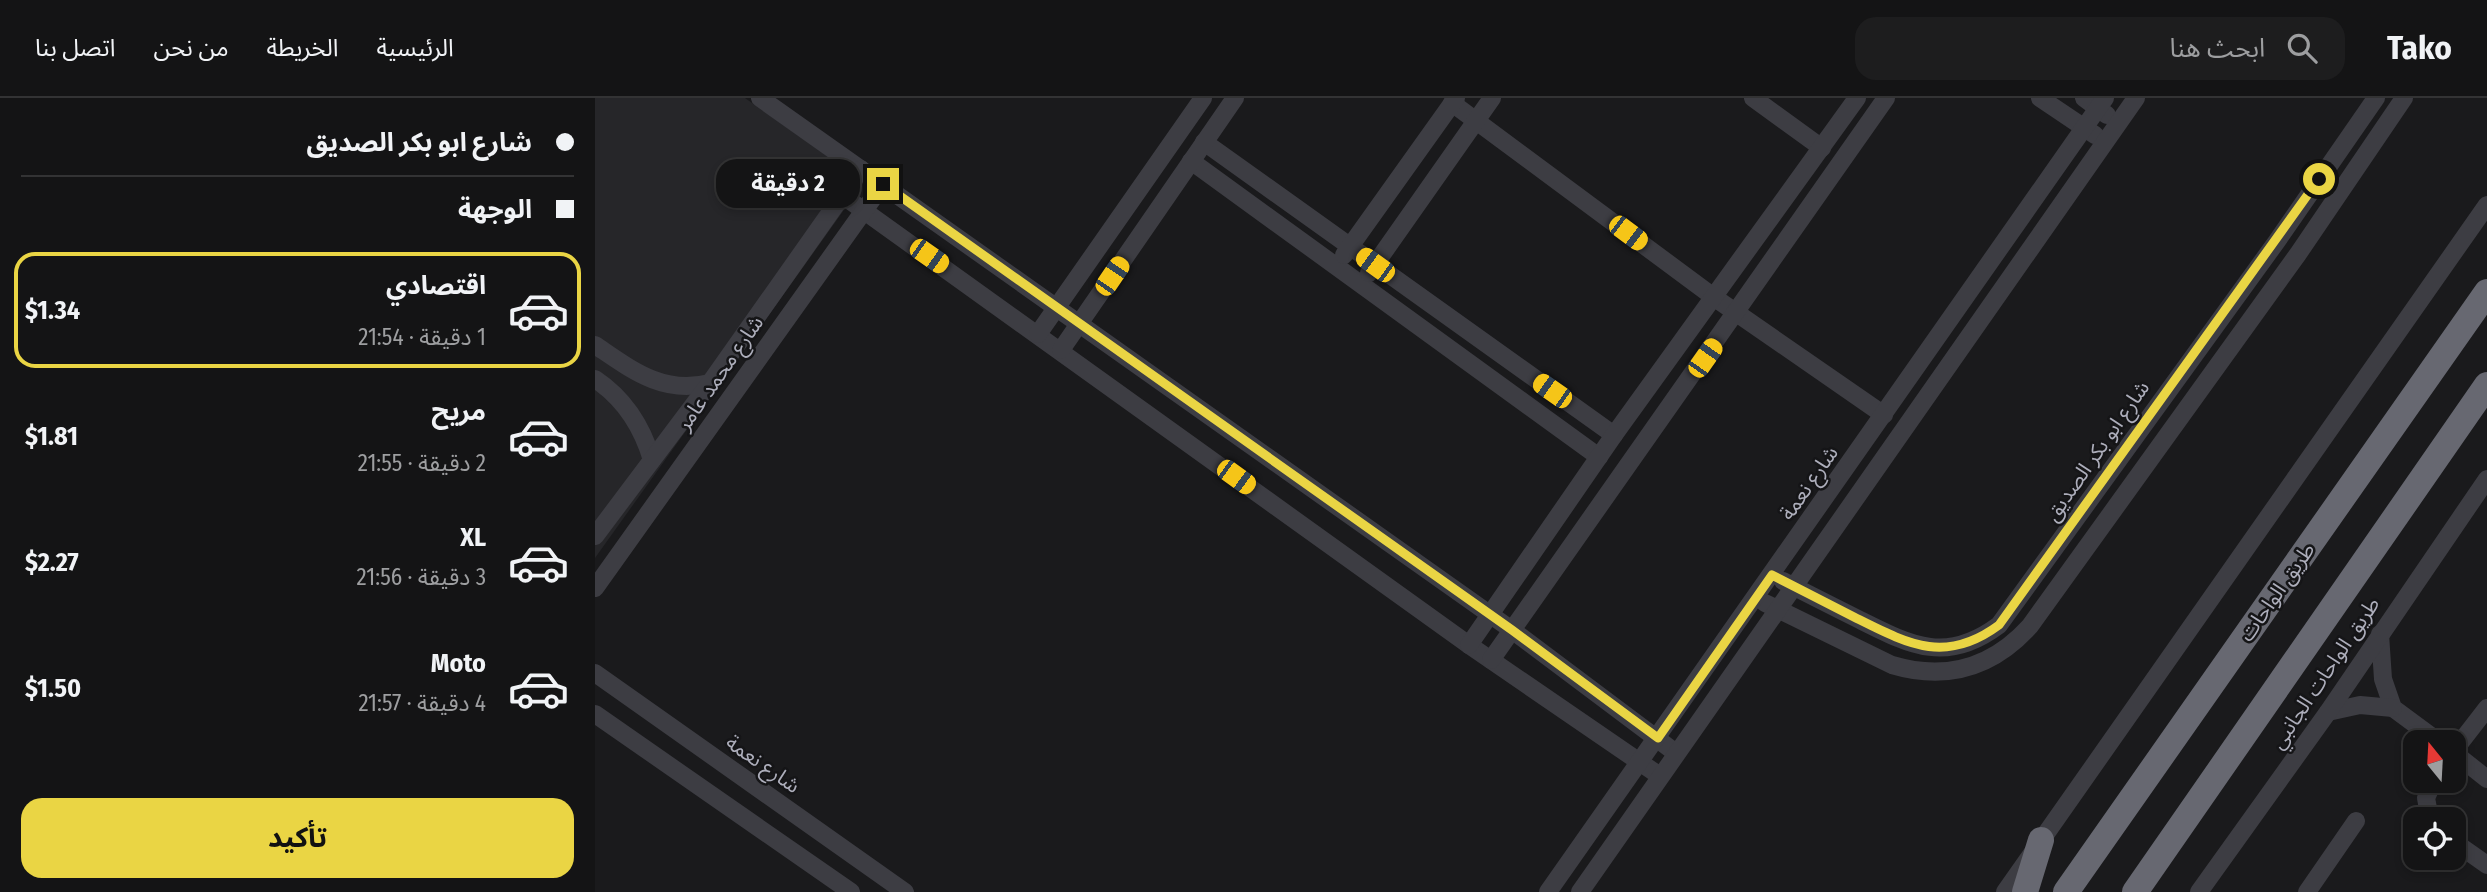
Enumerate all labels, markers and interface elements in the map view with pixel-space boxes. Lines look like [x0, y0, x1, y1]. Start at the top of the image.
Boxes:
search box [1855, 17, 2345, 80]
text: Tako [2387, 28, 2452, 68]
icon: search [2283, 29, 2321, 67]
text: ابحث هنا [2169, 33, 2265, 64]
text: اتصل بنا [35, 34, 116, 62]
text: من نحن [154, 34, 229, 62]
text: الخريطة [267, 34, 338, 62]
text: الرئيسية [376, 34, 454, 62]
text: شارع ابو بكر الصديق [307, 127, 532, 158]
callout: 2 دقيقة [715, 160, 859, 208]
route start [2303, 163, 2335, 195]
route end [867, 168, 899, 200]
text: 2 دقيقة [751, 169, 825, 197]
text: الوجهة [458, 194, 532, 225]
car [1605, 212, 1652, 254]
car [906, 235, 953, 277]
car [1352, 244, 1399, 286]
car [1092, 253, 1133, 299]
text: اقتصادي [386, 270, 486, 301]
icon: car [507, 279, 570, 342]
text: $1.34 [25, 295, 80, 326]
street label: شارع محمد عامر [670, 310, 771, 438]
text: 1 دقيقة · 21:54 [358, 323, 486, 351]
car [1685, 335, 1726, 381]
car [1529, 370, 1576, 412]
street label: شارع ابو بكر الصديق [2039, 376, 2157, 527]
text: مريح [431, 396, 486, 427]
icon: car [507, 405, 570, 468]
text: $1.81 [25, 421, 78, 452]
street label: شارع نعمة [1774, 441, 1846, 526]
text: 2 دقيقة · 21:55 [358, 449, 486, 477]
car [1213, 456, 1260, 498]
text: XL [460, 522, 486, 553]
icon: car [507, 531, 570, 594]
street label: طريق الواحات [2233, 538, 2321, 646]
text: $2.27 [25, 547, 79, 578]
text: 3 دقيقة · 21:56 [357, 563, 486, 591]
street label: طريق الواحات الجانبي [2264, 592, 2388, 756]
text: Moto [431, 648, 486, 679]
icon: car [507, 657, 570, 720]
text: $1.50 [25, 673, 81, 704]
text: 4 دقيقة · 21:57 [358, 689, 486, 717]
street label: شارع نعمة [720, 729, 805, 801]
north arrow [2403, 730, 2466, 793]
map controls [2403, 730, 2466, 870]
button: تأكيد [21, 798, 574, 878]
button: locate [2403, 807, 2466, 870]

